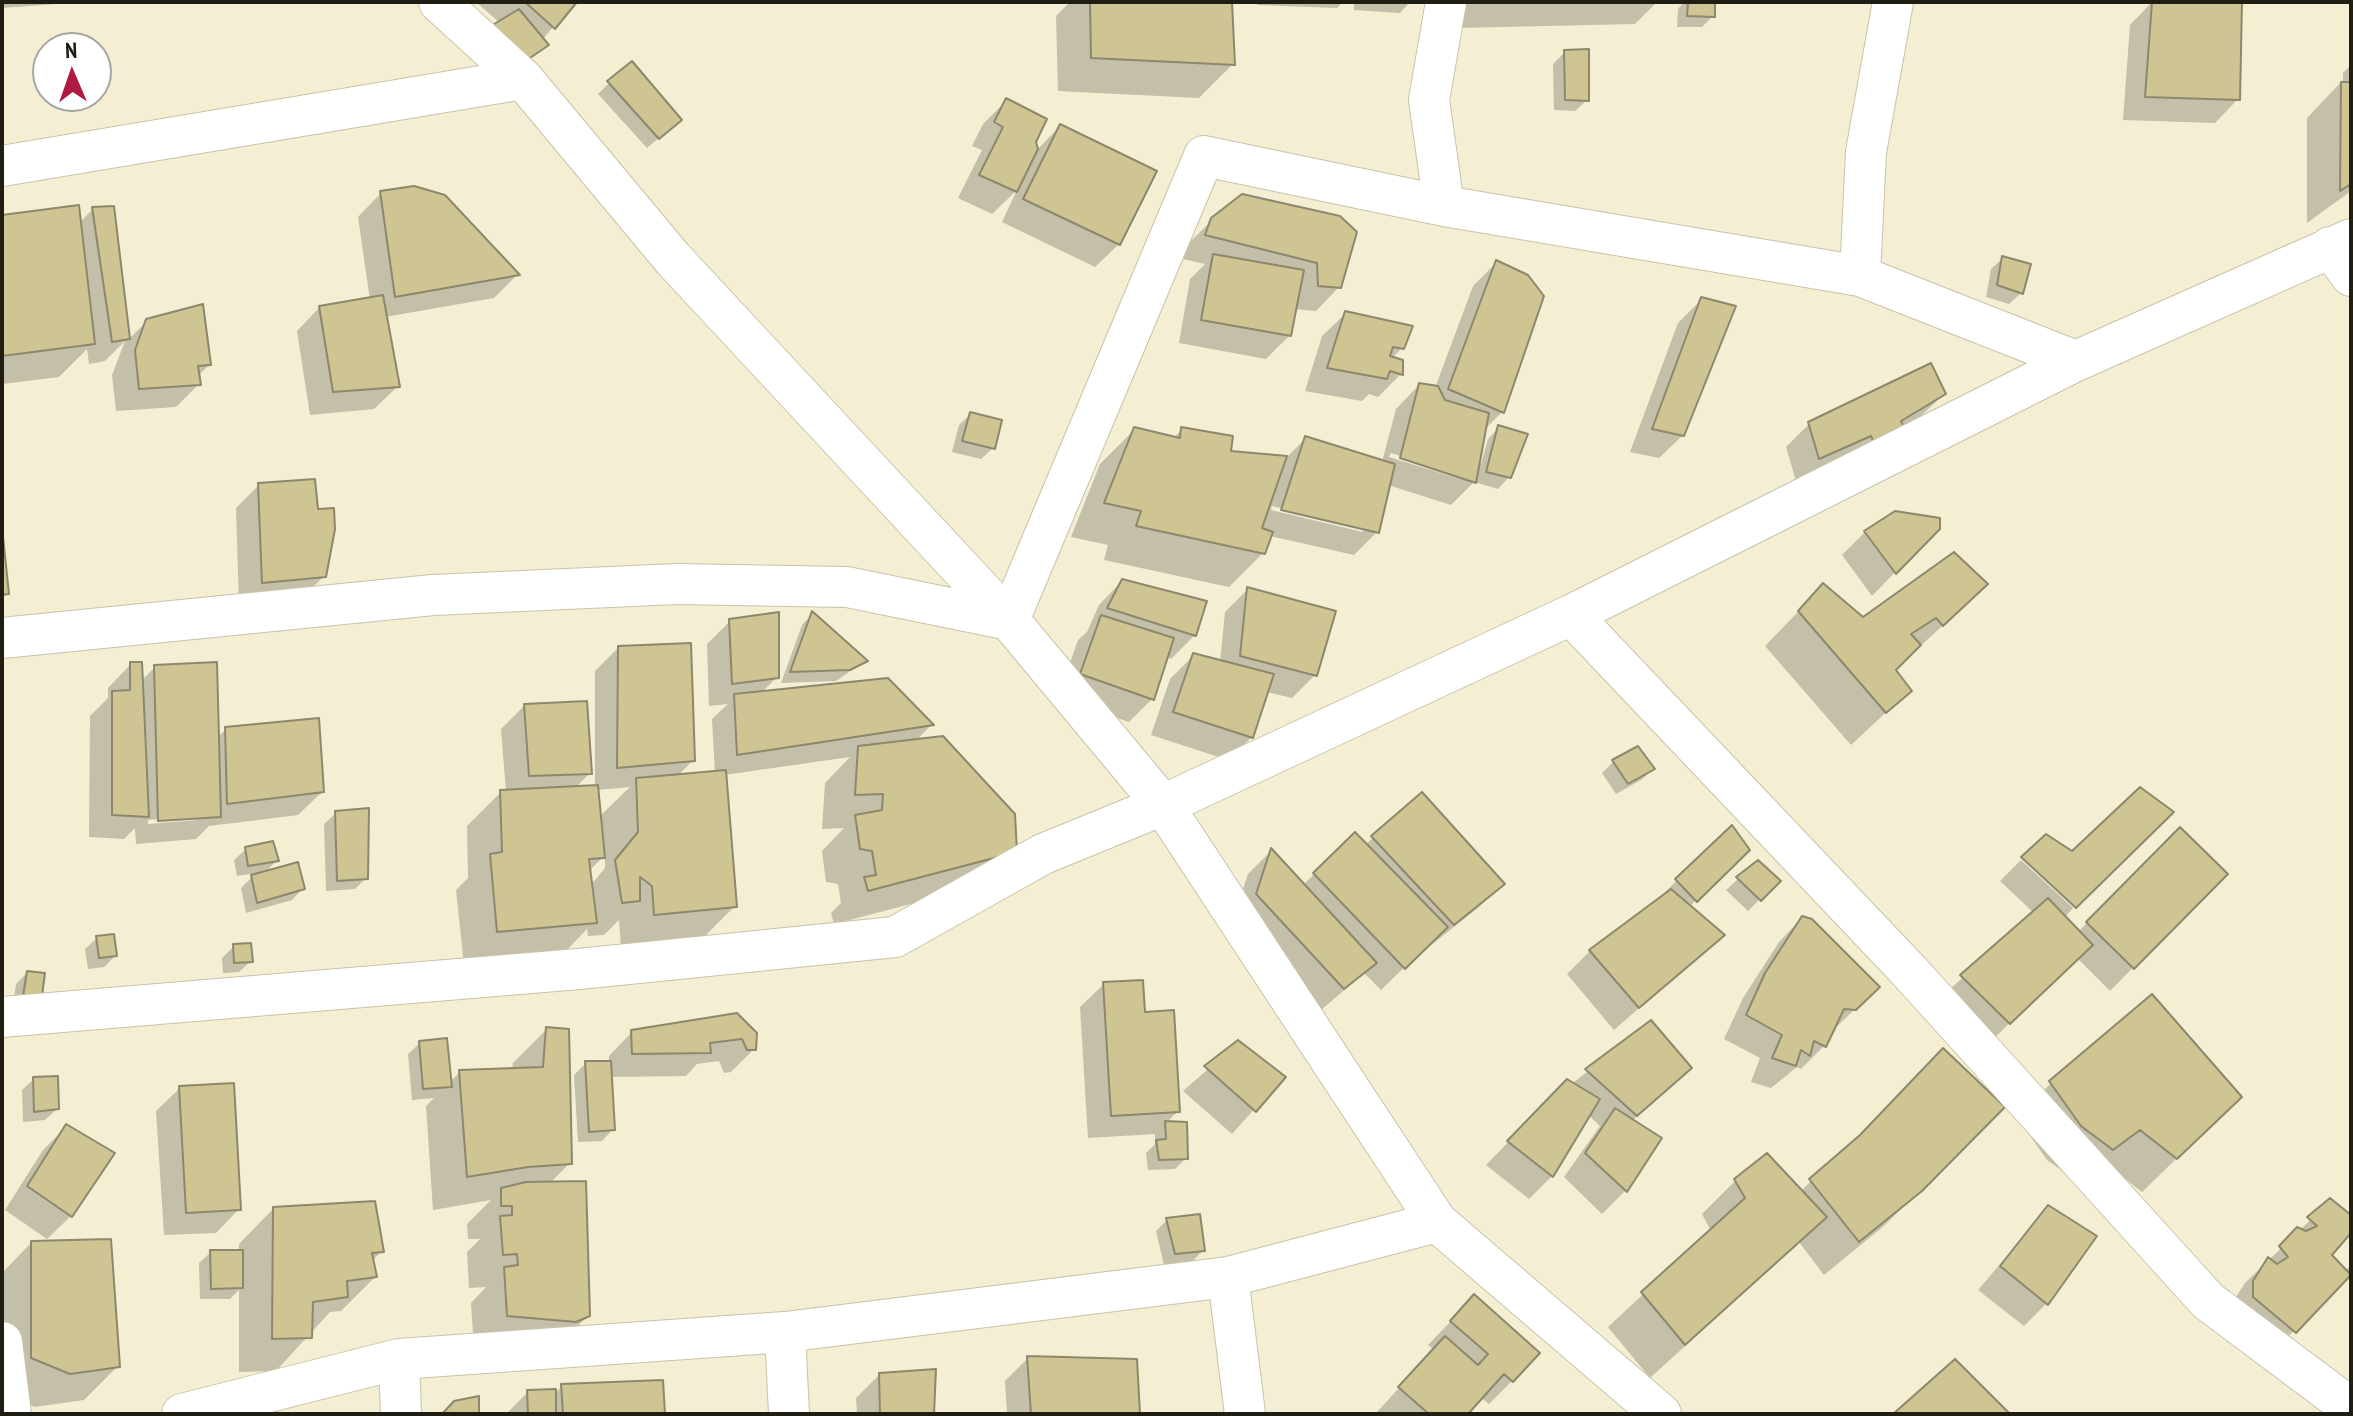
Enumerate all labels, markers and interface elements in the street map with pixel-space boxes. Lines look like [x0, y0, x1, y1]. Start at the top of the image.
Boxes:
north arrow [32, 32, 112, 112]
text: N [65, 36, 78, 64]

